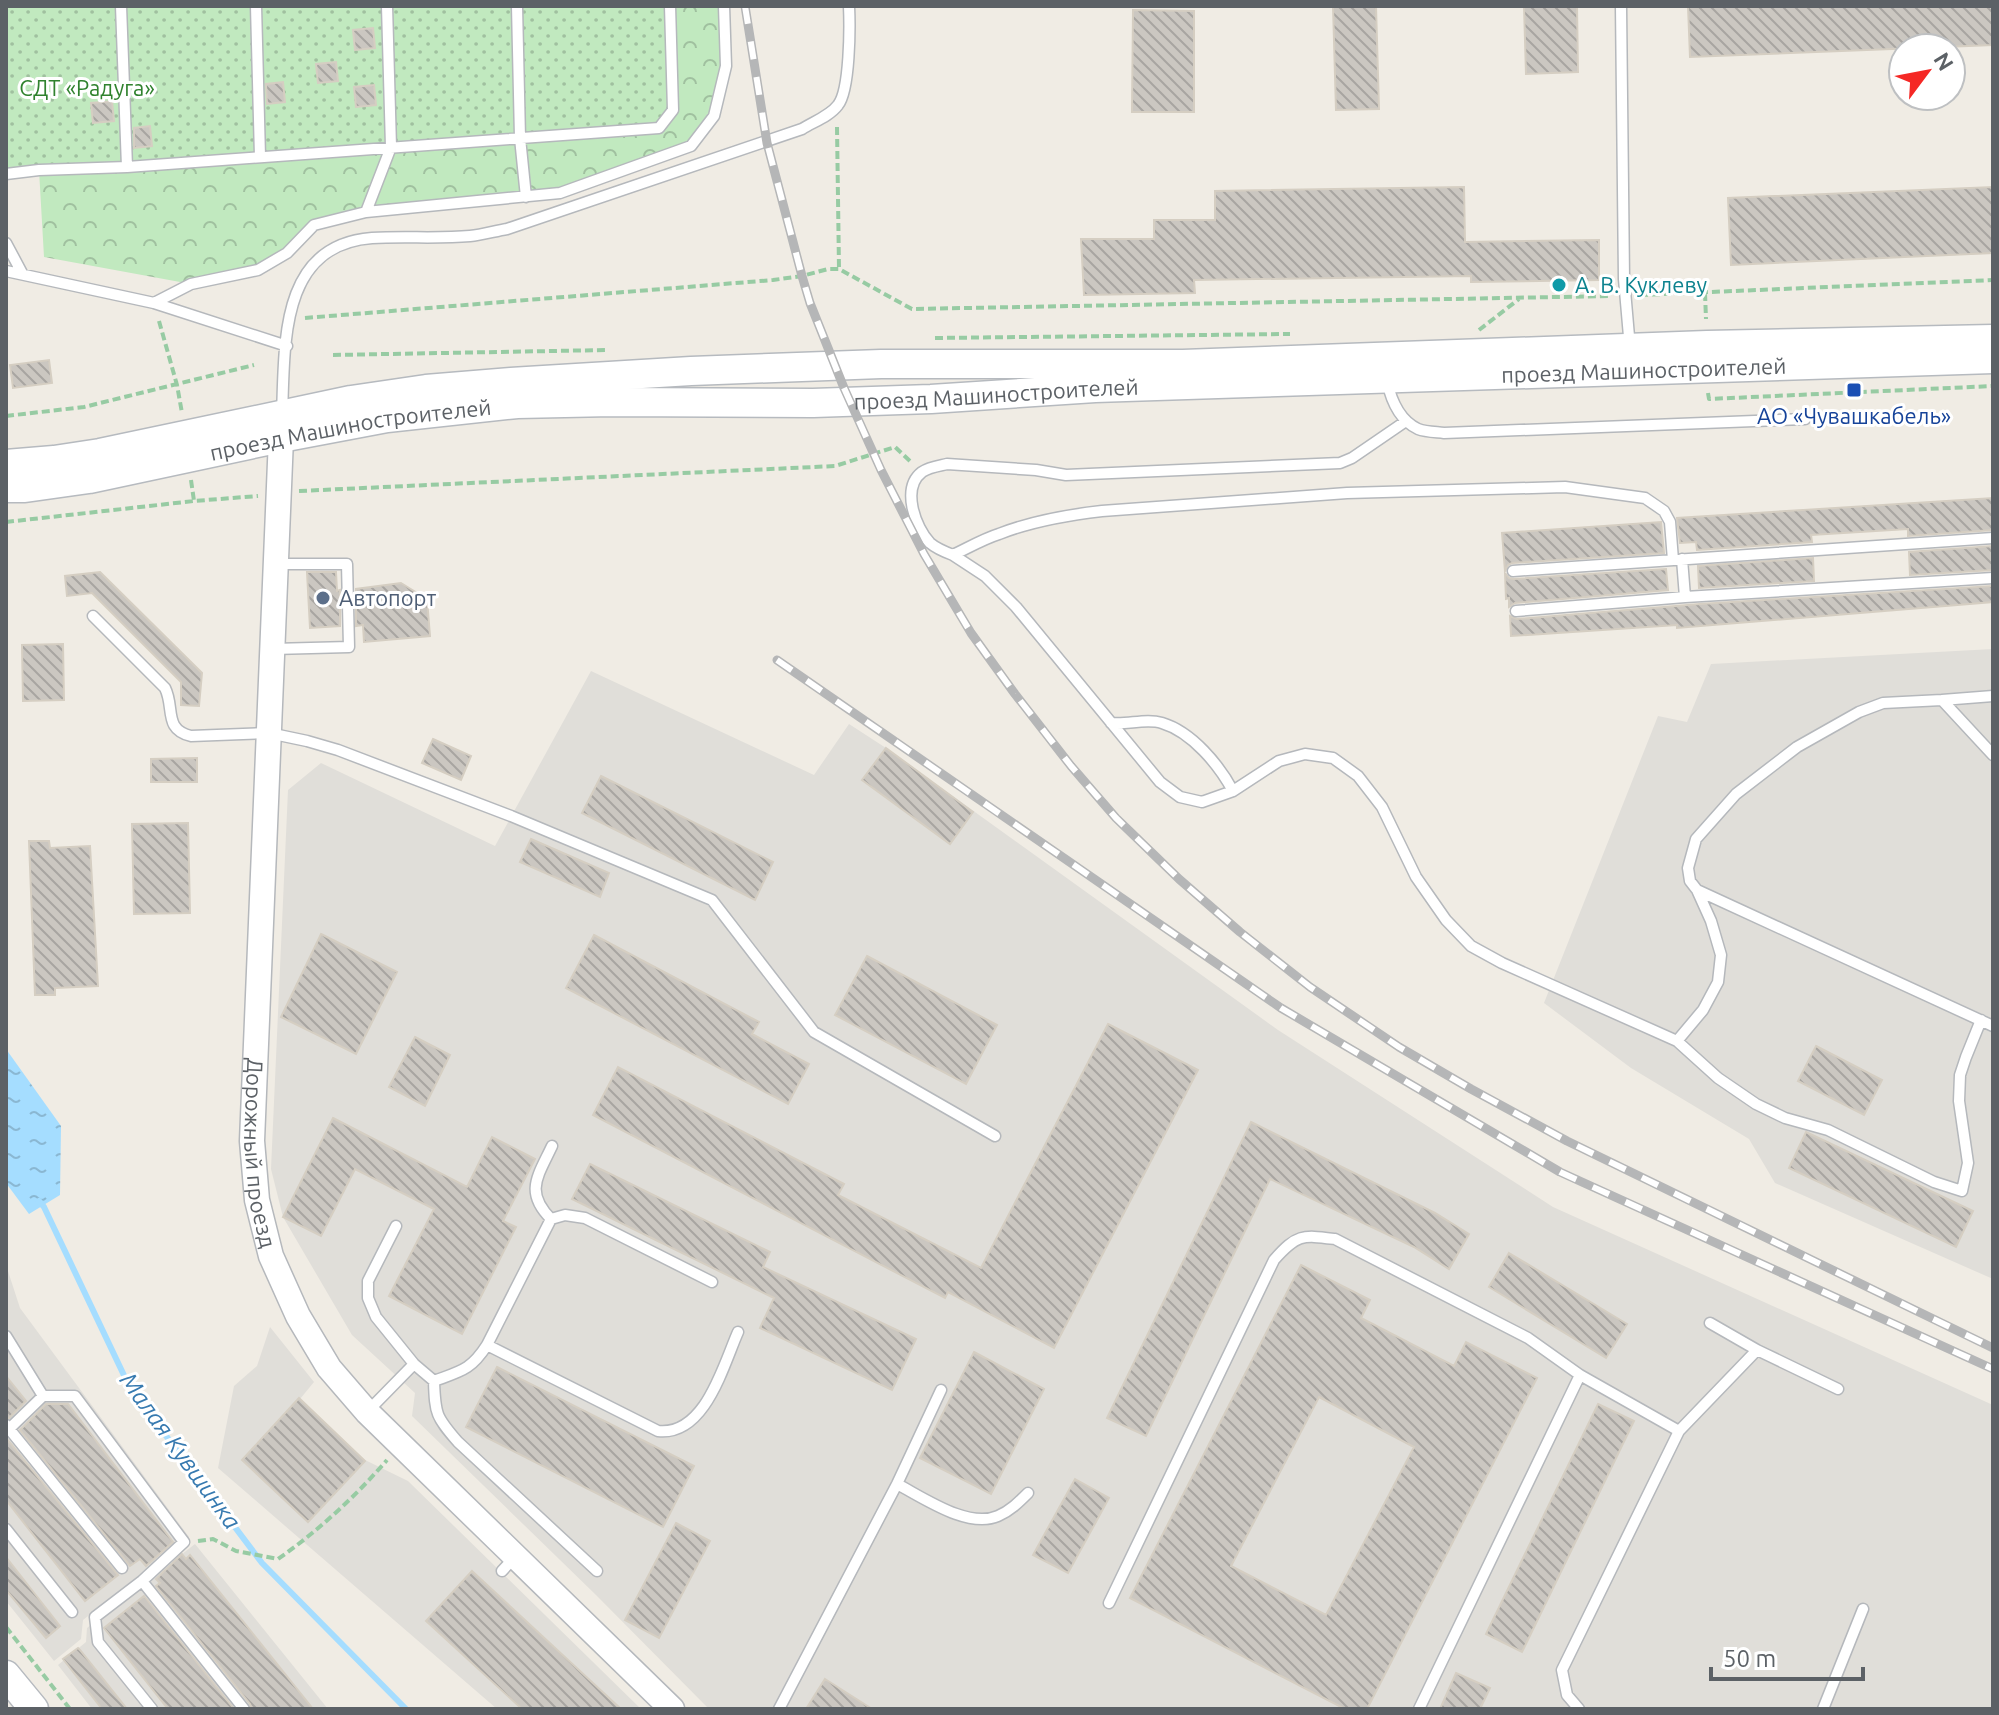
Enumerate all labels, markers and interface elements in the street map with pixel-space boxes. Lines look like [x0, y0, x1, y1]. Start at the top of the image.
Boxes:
north arrow [1887, 32, 1967, 112]
text: N [1929, 48, 1959, 75]
park label: СДТ «Радуга» [19, 75, 155, 100]
place label: А. В. Куклеву [1575, 272, 1708, 297]
marker: А. В. Куклеву [1550, 276, 1568, 294]
street label: проезд Машиностроителей [1501, 353, 1787, 387]
street label: проезд Машиностроителей [853, 374, 1139, 414]
marker: АО «Чувашкабель» [1845, 381, 1863, 399]
street label: проезд Машиностроителей [207, 394, 492, 465]
place label: АО «Чувашкабель» [1757, 403, 1951, 428]
place label: Автопорт [339, 585, 436, 610]
marker: Автопорт [314, 589, 332, 607]
street label: Дорожный проезд [240, 1057, 281, 1250]
water label: Малая Кувшинка [115, 1367, 246, 1534]
scale bar [1711, 1631, 1863, 1681]
text: 50 m [1723, 1645, 1776, 1672]

